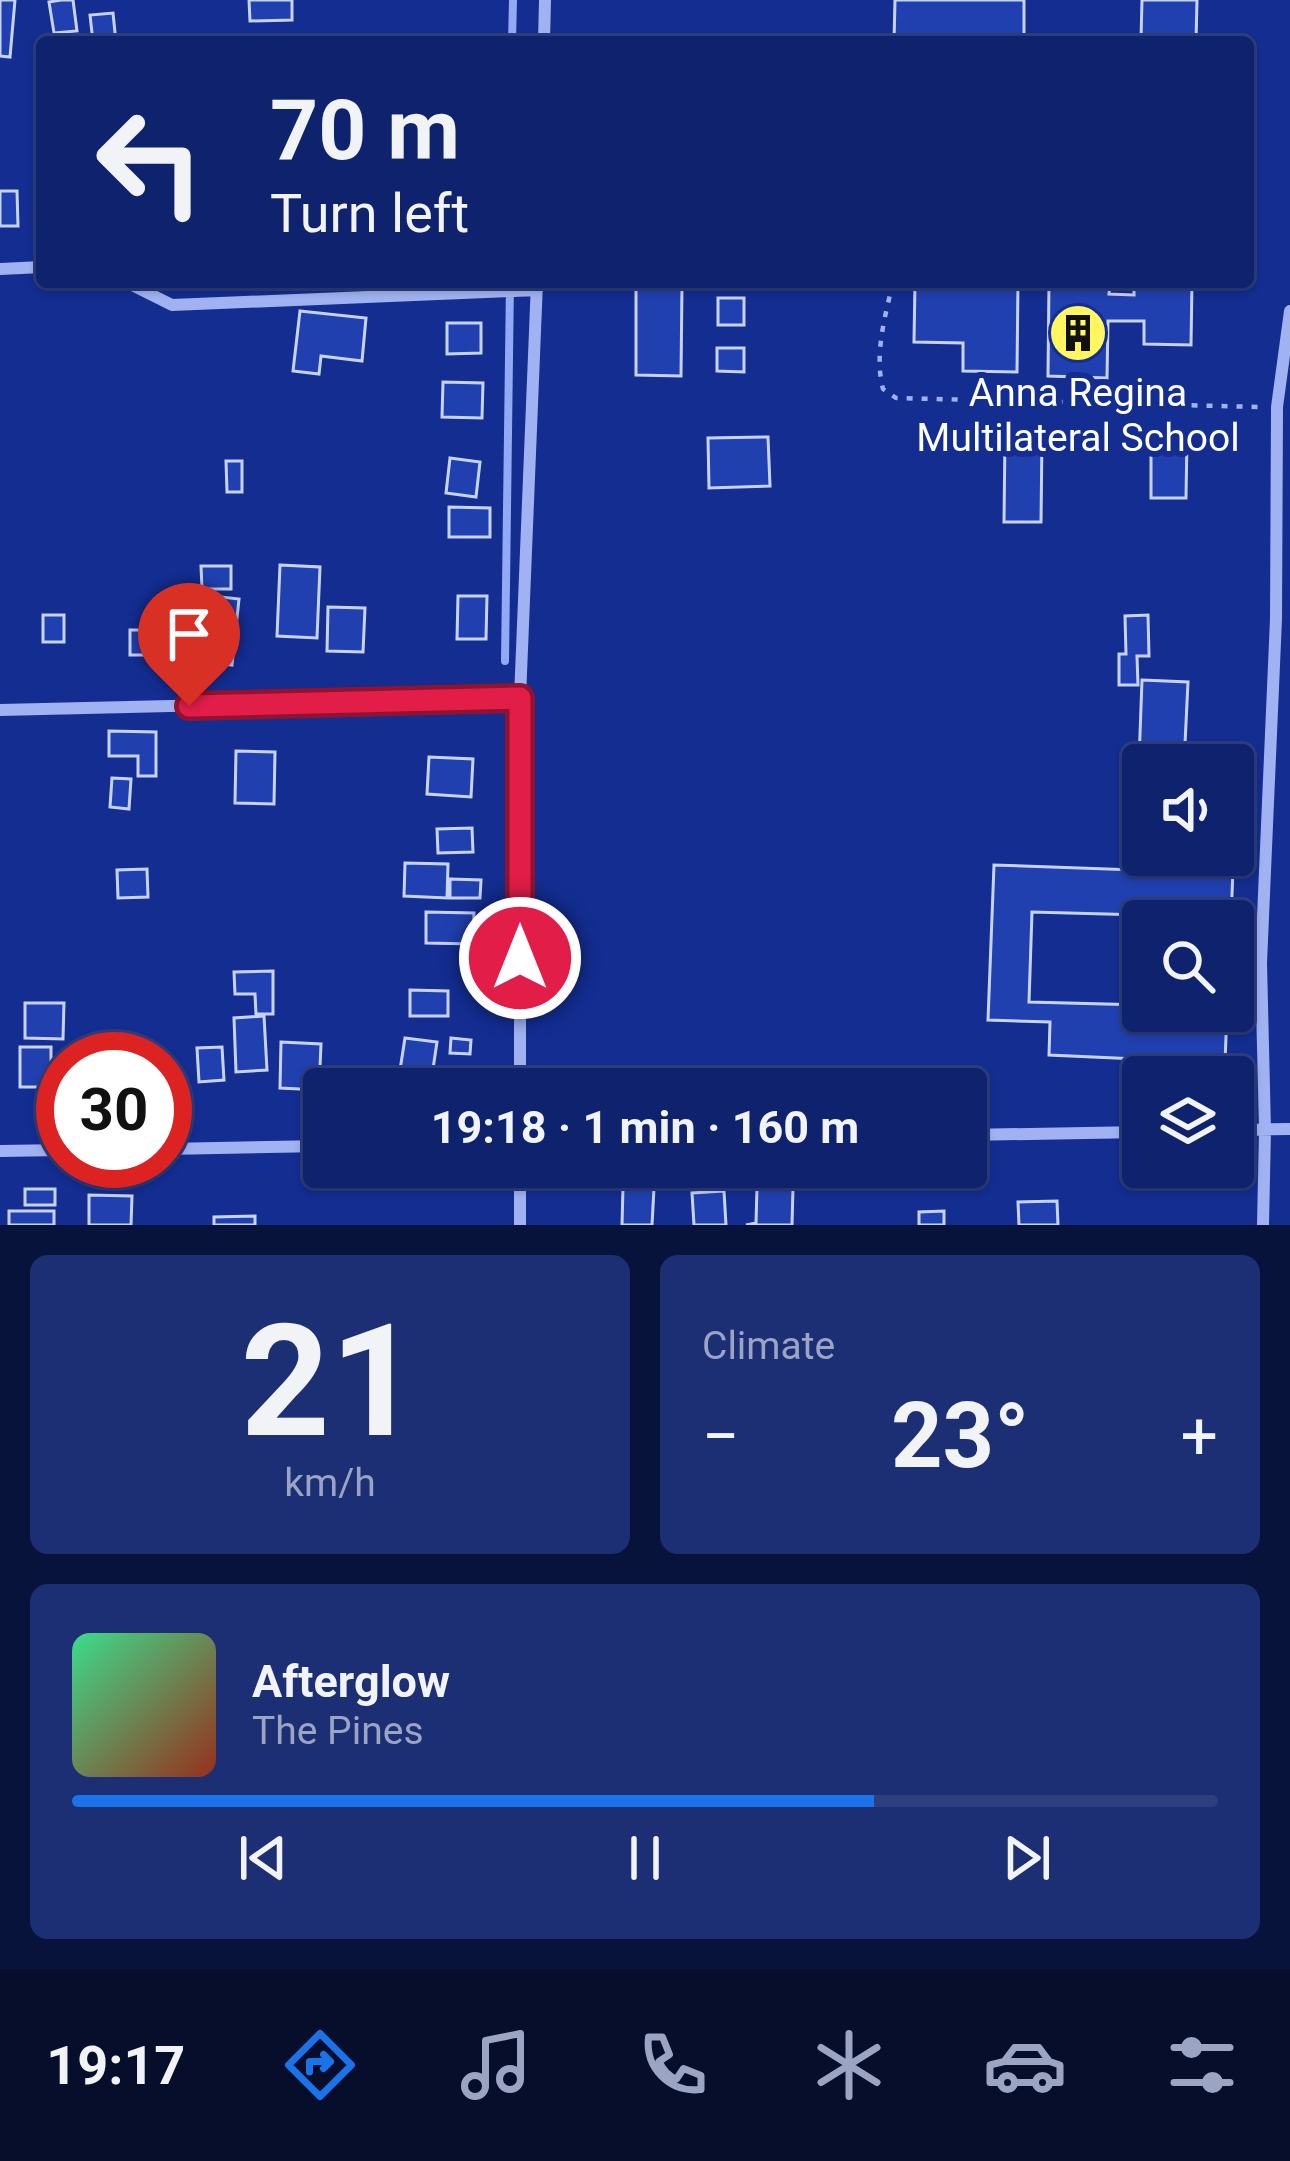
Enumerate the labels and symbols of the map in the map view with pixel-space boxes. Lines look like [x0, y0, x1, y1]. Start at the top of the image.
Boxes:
building icon: Anna Regina Multilateral School [1047, 302, 1109, 364]
place label: Anna Regina Multilateral School [916, 370, 1240, 461]
pin [138, 583, 240, 706]
position arrow [457, 895, 583, 1021]
speed limit sign: 30 [36, 1032, 192, 1188]

